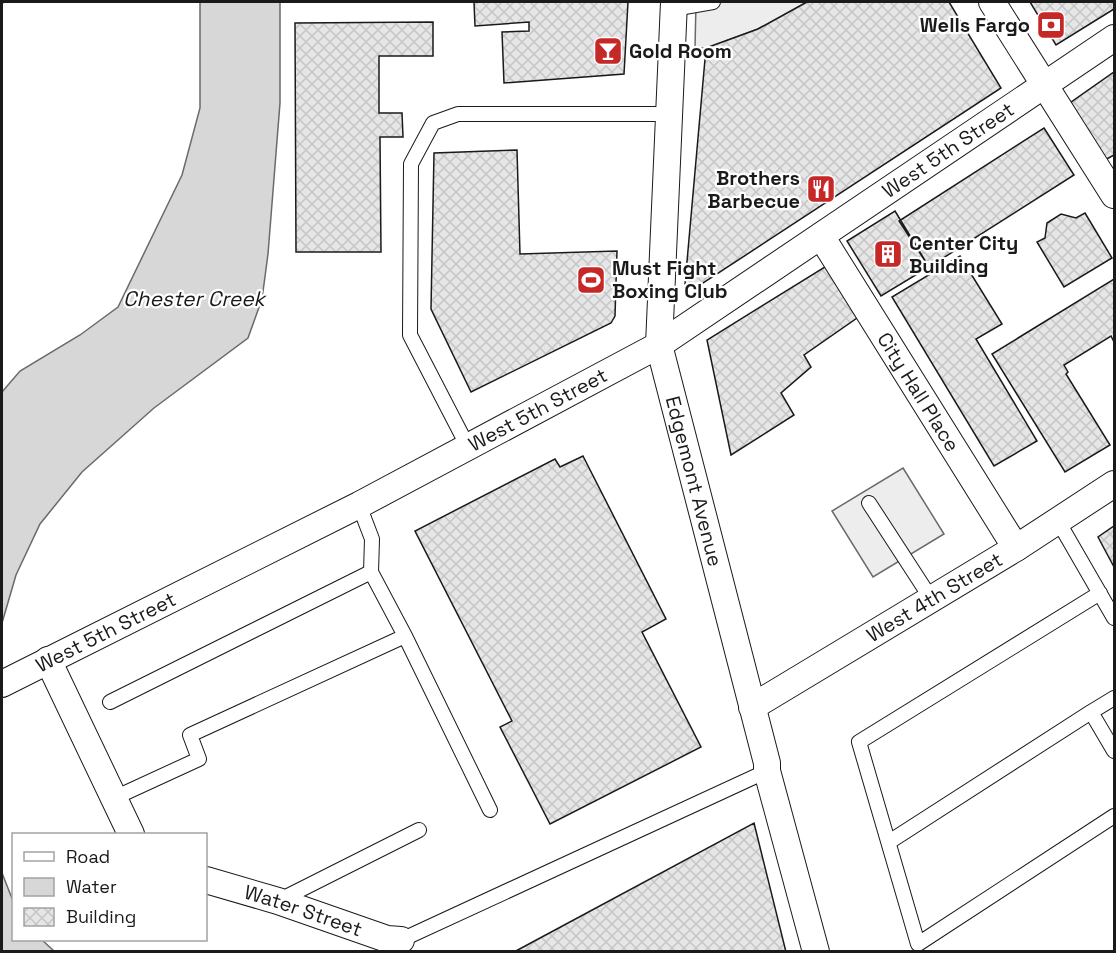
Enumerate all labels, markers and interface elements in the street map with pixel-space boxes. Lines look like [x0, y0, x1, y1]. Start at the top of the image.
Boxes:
bank icon: Wells Fargo [1035, 9, 1067, 41]
place label: Wells Fargo [920, 12, 1030, 38]
bar icon: Gold Room [592, 35, 624, 67]
place label: Gold Room [629, 38, 732, 64]
street label: West 5th Street [877, 96, 1019, 204]
place label: Brothers Barbecue [707, 165, 800, 214]
restaurant icon: Brothers Barbecue [805, 173, 837, 205]
place label: Center City Building [909, 230, 1018, 279]
building icon: Center City Building [872, 238, 904, 270]
place label: Must Fight Boxing Club [612, 255, 727, 304]
sports icon: Must Fight Boxing Club [575, 264, 607, 296]
water label: Chester Creek [123, 285, 268, 312]
street label: City Hall Place [871, 328, 966, 457]
street label: West 5th Street [464, 362, 612, 457]
street label: Edgemont Avenue [660, 393, 729, 569]
street label: West 4th Street [862, 546, 1007, 648]
street label: West 5th Street [31, 586, 180, 678]
legend [12, 833, 207, 941]
text: Road [66, 845, 110, 868]
text: Water [66, 875, 117, 898]
street label: Water Street [241, 879, 366, 942]
text: Building [66, 905, 136, 928]

